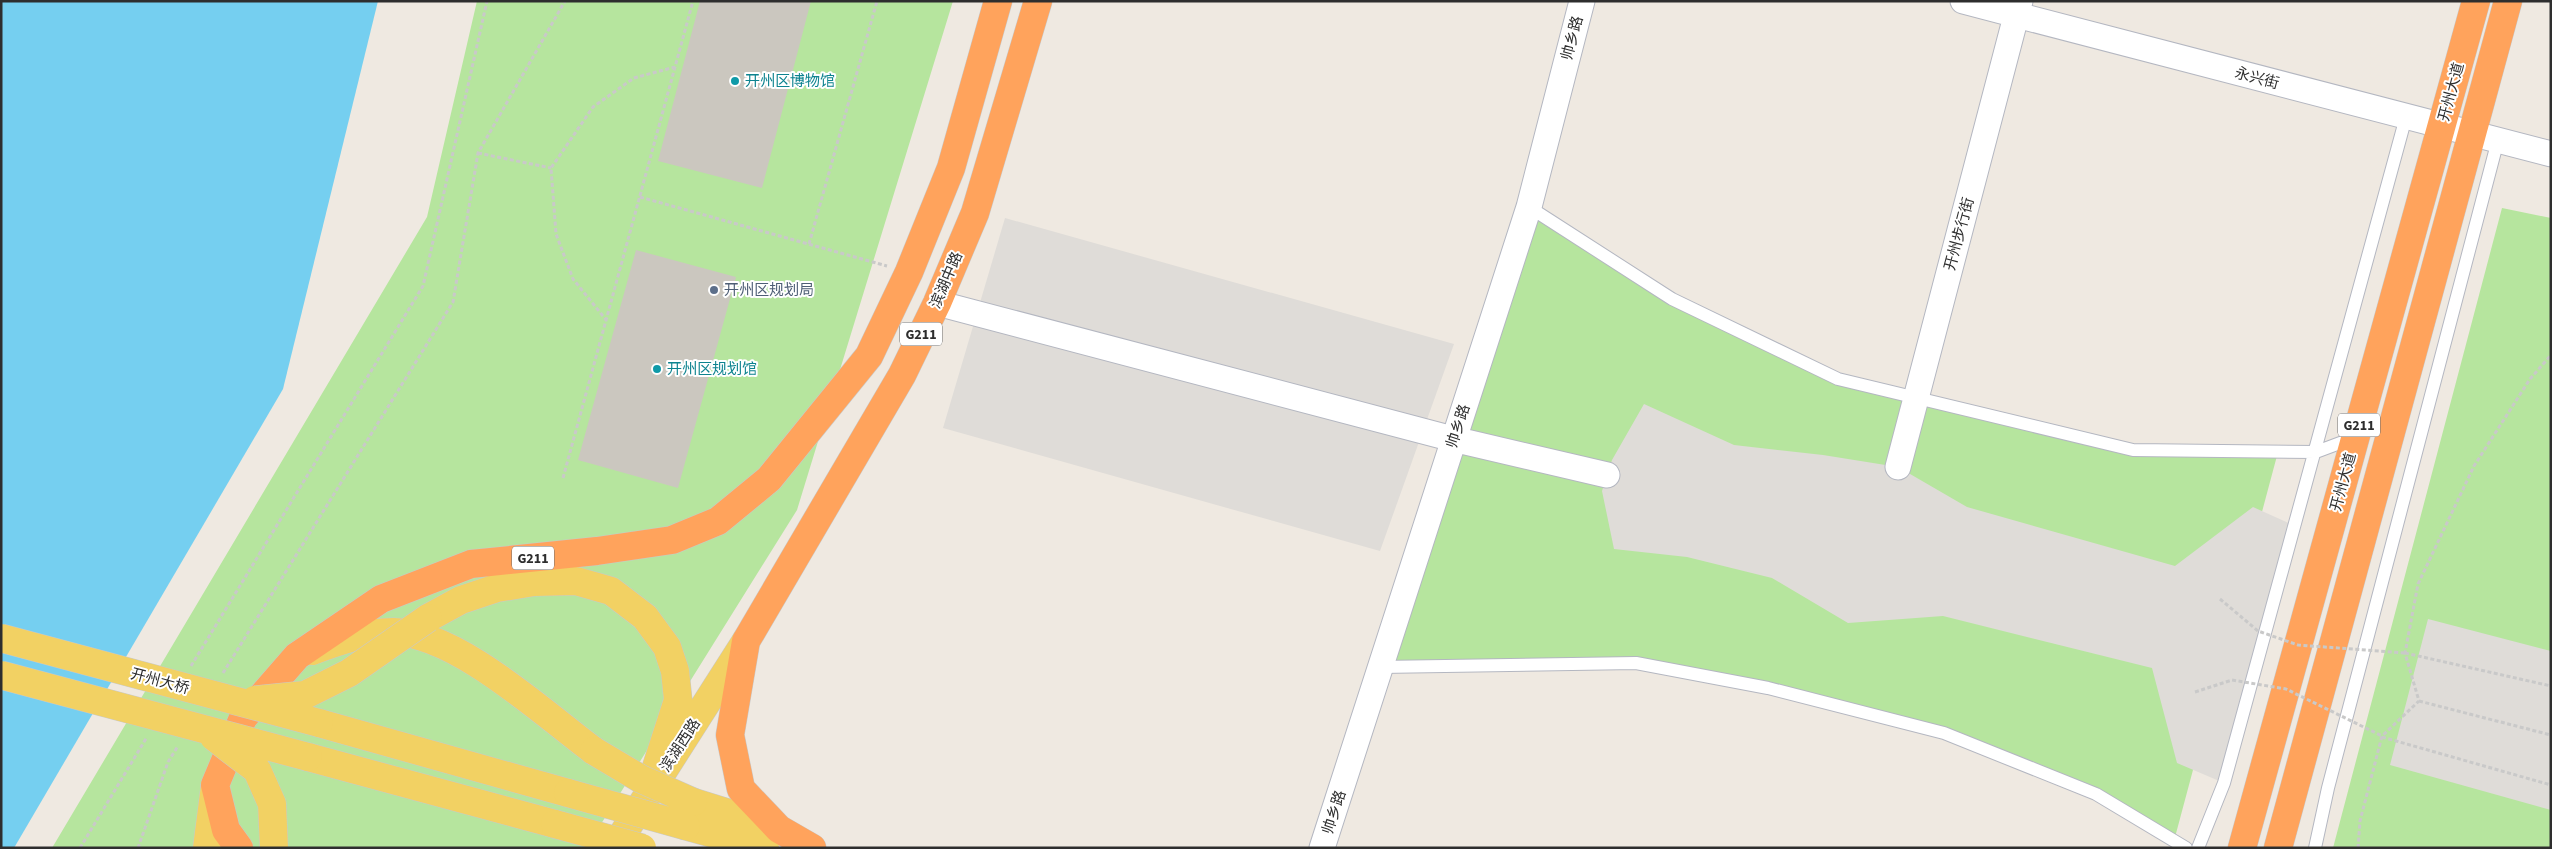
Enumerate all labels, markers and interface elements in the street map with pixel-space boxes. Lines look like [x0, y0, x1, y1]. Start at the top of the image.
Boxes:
street label: 帅乡路 [1557, 14, 1588, 63]
street label: 开州大道 [2434, 60, 2469, 124]
street label: 永兴街 [2232, 63, 2281, 94]
place label: 开州区博物馆 [745, 71, 835, 92]
marker: 开州区博物馆 [729, 75, 741, 87]
street label: 开州步行街 [1940, 195, 1979, 273]
street label: 滨湖中路 [925, 248, 968, 312]
place label: 开州区规划局 [724, 280, 814, 301]
marker: 开州区规划局 [708, 284, 720, 296]
road number: G211 [900, 322, 942, 346]
place label: 开州区规划馆 [667, 359, 757, 380]
marker: 开州区规划馆 [651, 363, 663, 375]
street label: 帅乡路 [1442, 402, 1475, 451]
road number: G211 [2338, 414, 2380, 436]
street label: 开州大道 [2326, 450, 2361, 514]
road number: G211 [512, 546, 554, 570]
street label: 开州大桥 [128, 664, 192, 699]
street label: 滨湖西路 [655, 714, 706, 776]
street label: 帅乡路 [1318, 788, 1351, 837]

